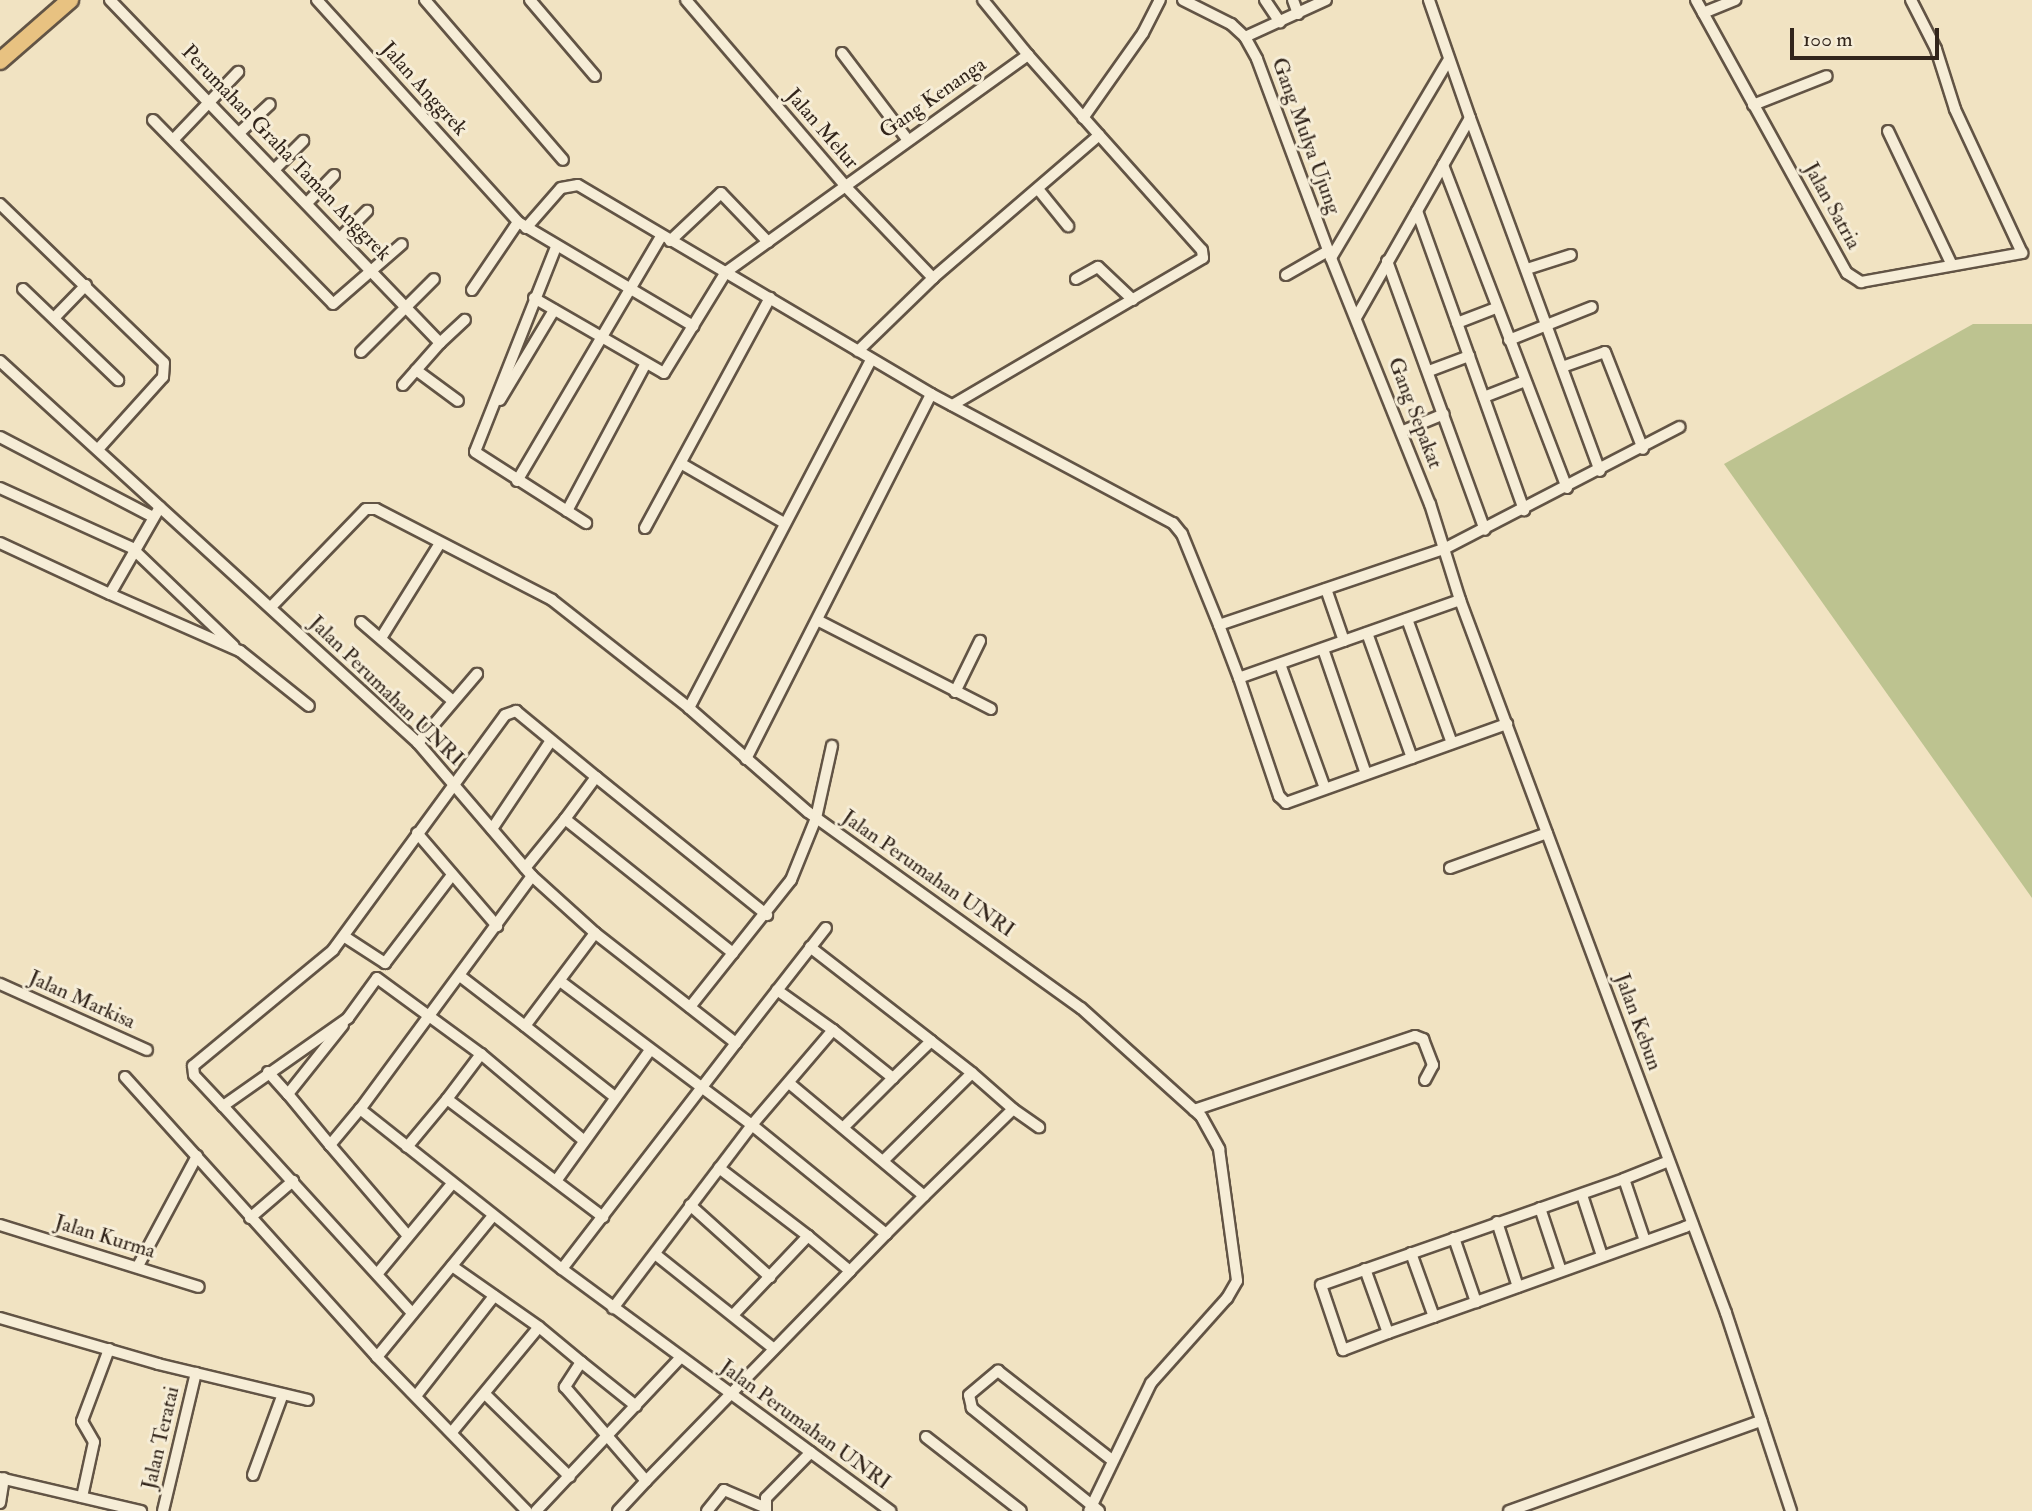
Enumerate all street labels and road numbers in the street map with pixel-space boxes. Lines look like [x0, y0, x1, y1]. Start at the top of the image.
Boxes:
street label: Jalan Anggrek [375, 37, 473, 141]
street label: Perumahan Graha Taman Anggrek [176, 40, 396, 266]
street label: Gang Kenanga [875, 52, 991, 144]
street label: Gang Mulya Ujung [1266, 54, 1346, 218]
street label: Jalan Melur [780, 83, 864, 175]
street label: Jalan Satria [1798, 158, 1866, 254]
street label: Gang Sepakat [1382, 354, 1448, 472]
street label: Jalan Perumahan UNRI [304, 611, 468, 771]
street label: Jalan Perumahan UNRI [837, 805, 1019, 943]
street label: Jalan Markisa [25, 965, 139, 1035]
street label: Jalan Kebun [1609, 970, 1667, 1074]
street label: Jalan Kurma [52, 1210, 158, 1264]
street label: Jalan Perumahan UNRI [715, 1355, 895, 1495]
street label: Jalan Teratai [137, 1384, 185, 1492]

